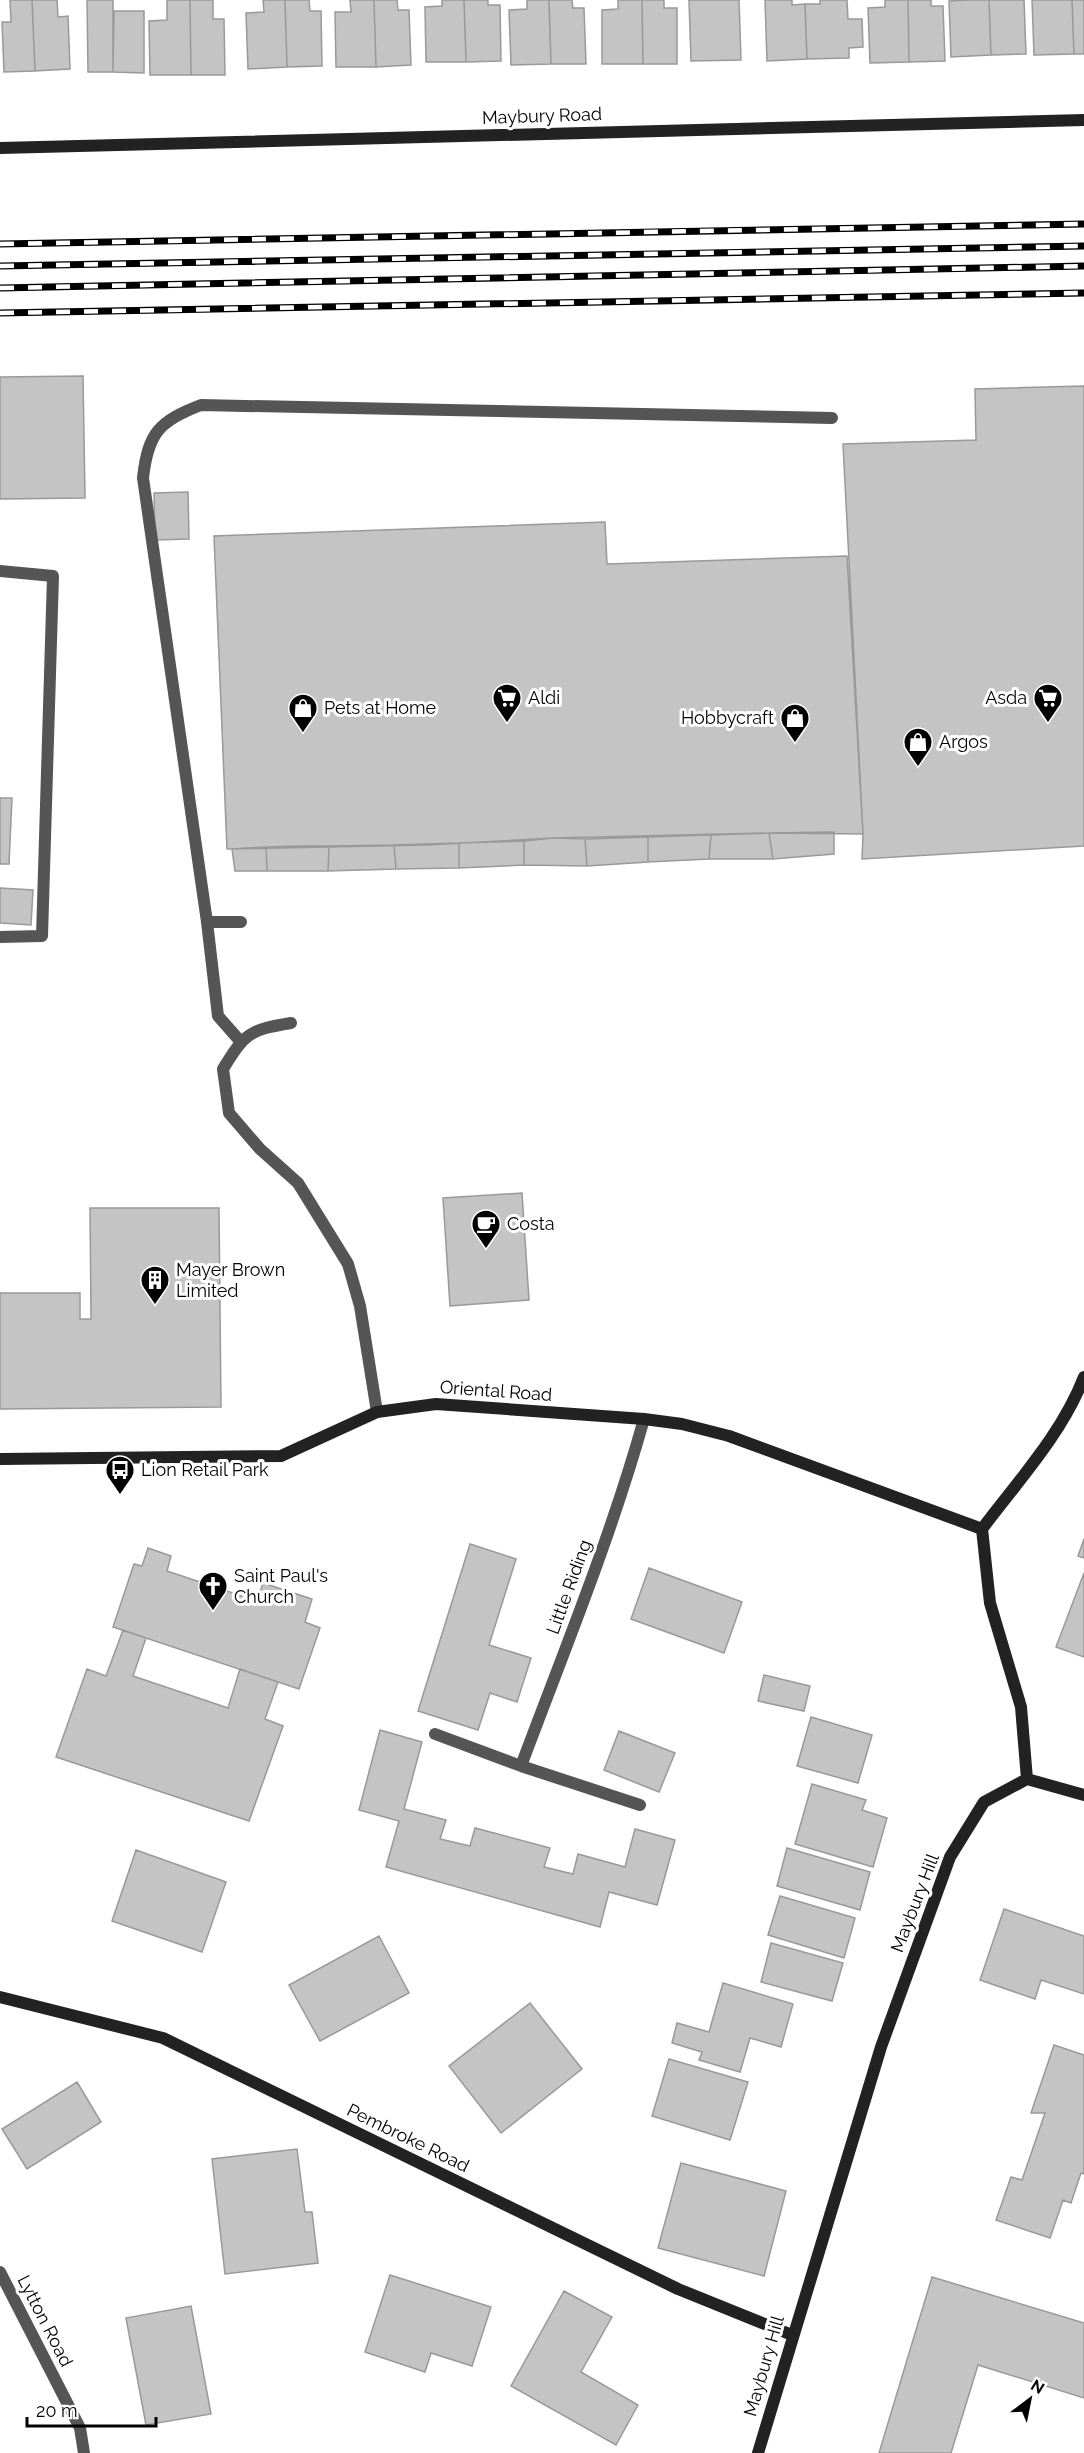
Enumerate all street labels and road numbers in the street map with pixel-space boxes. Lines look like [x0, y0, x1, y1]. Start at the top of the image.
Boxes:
street label: Maybury Road [482, 103, 602, 128]
street label: Oriental Road [439, 1376, 553, 1405]
street label: Little Riding [542, 1537, 595, 1637]
street label: Maybury Hill [886, 1850, 943, 1955]
street label: Pembroke Road [344, 2099, 473, 2176]
street label: Lytton Road [13, 2272, 77, 2370]
street label: Maybury Hill [739, 2313, 788, 2419]

